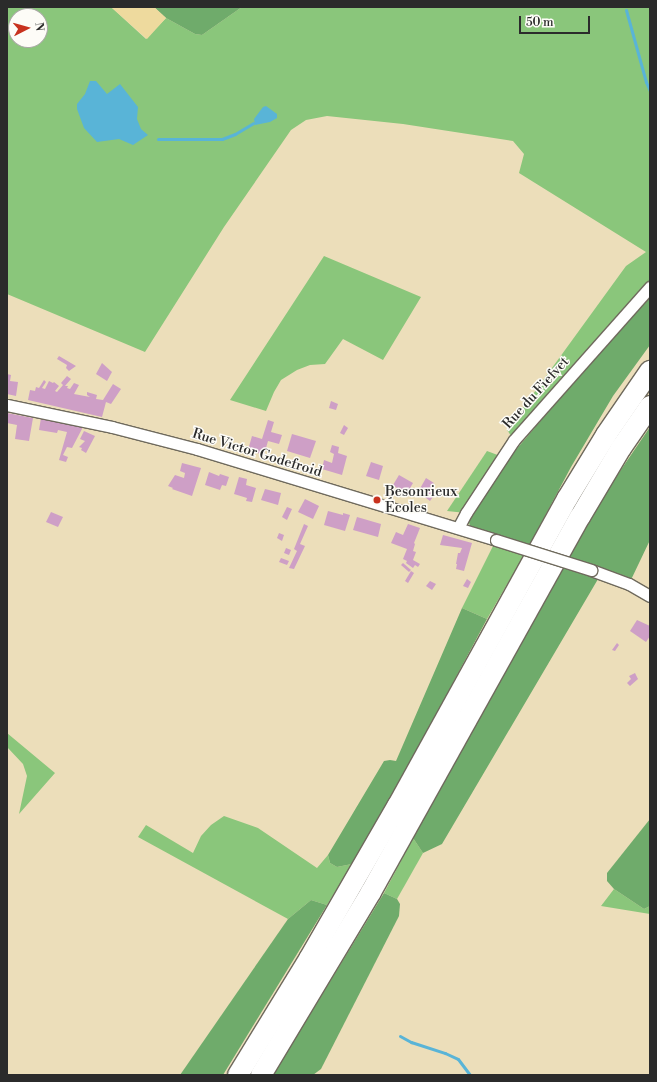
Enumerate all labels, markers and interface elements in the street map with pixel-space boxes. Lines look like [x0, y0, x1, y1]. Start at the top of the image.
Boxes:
north arrow [8, 8, 48, 48]
scale bar [521, 8, 592, 34]
text: 50 m [526, 15, 554, 30]
text: N [32, 22, 46, 32]
street label: Rue du Fiefvet [499, 354, 573, 432]
street label: Rue Victor Godefroid [190, 425, 324, 481]
place label: Besonrieux Écoles [385, 484, 457, 516]
marker: Besonrieux Écoles [372, 495, 382, 505]

